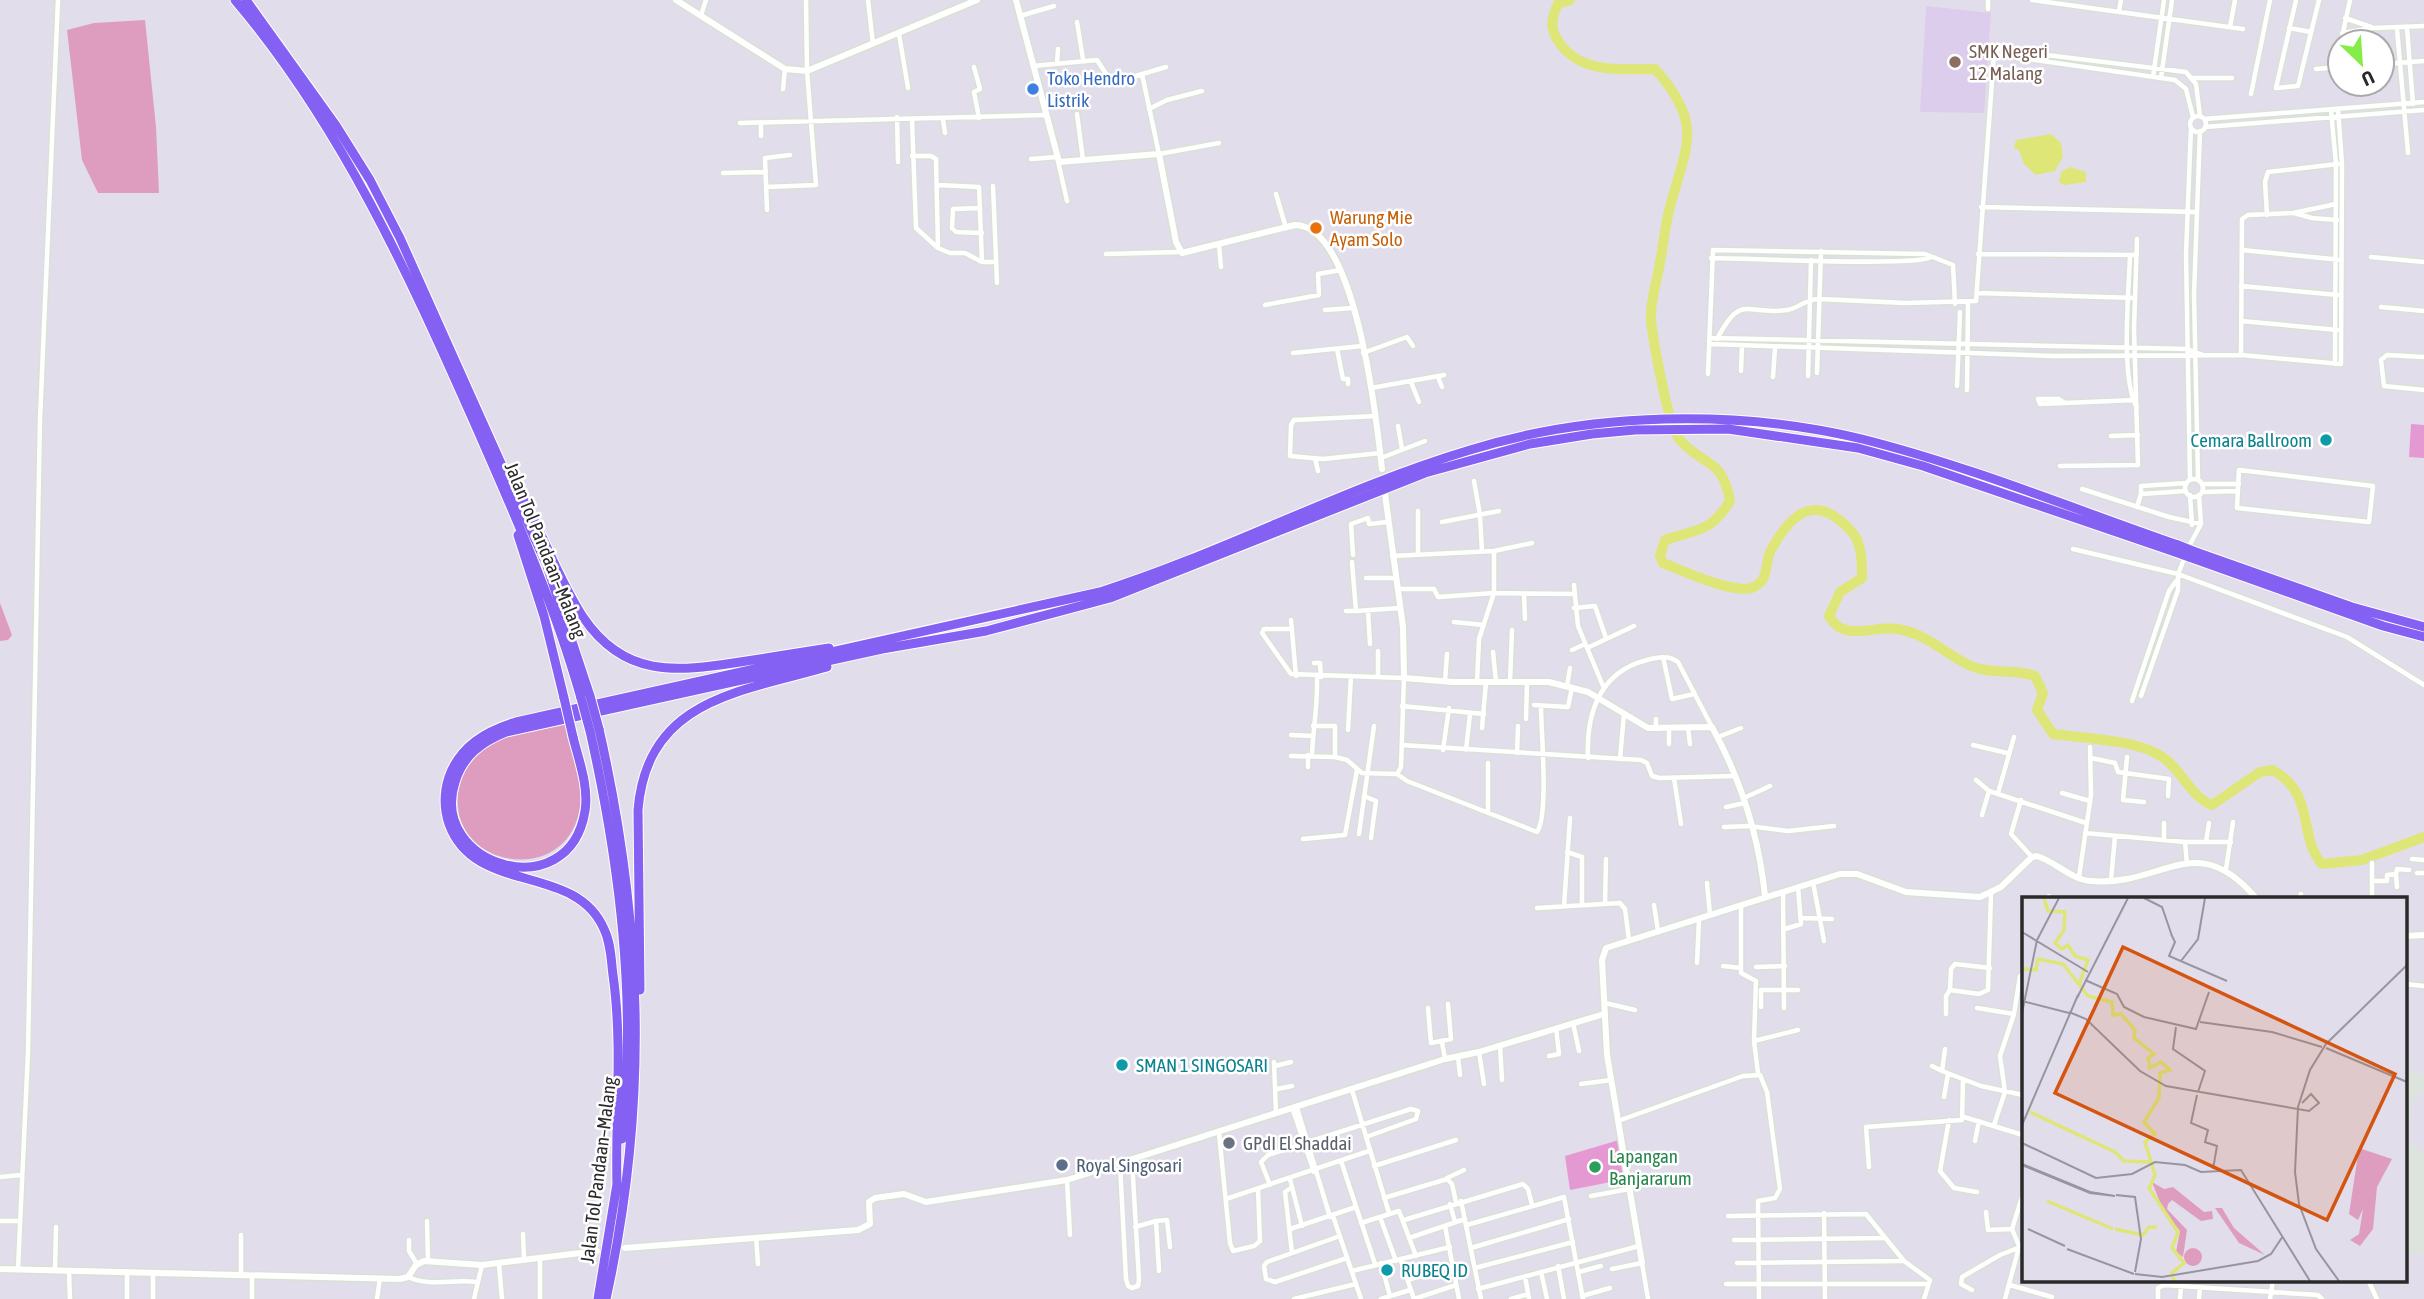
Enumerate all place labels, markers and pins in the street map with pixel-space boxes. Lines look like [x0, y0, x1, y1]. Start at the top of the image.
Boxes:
place label: SMK Negeri 12 Malang [1969, 40, 2048, 84]
marker: SMK Negeri 12 Malang [1947, 54, 1963, 70]
place label: Toko Hendro Listrik [1047, 67, 1135, 111]
marker: Toko Hendro Listrik [1025, 81, 1041, 97]
place label: Warung Mie Ayam Solo [1330, 206, 1413, 250]
marker: Warung Mie Ayam Solo [1308, 220, 1324, 236]
place label: Cemara Ballroom [2191, 429, 2312, 451]
marker: Cemara Ballroom [2318, 432, 2334, 448]
place label: SMAN 1 SINGOSARI [1136, 1054, 1268, 1076]
marker: SMAN 1 SINGOSARI [1114, 1057, 1130, 1073]
place label: GPdI El Shaddai [1243, 1132, 1352, 1154]
marker: GPdI El Shaddai [1221, 1135, 1237, 1151]
place label: Lapangan Banjararum [1609, 1145, 1692, 1189]
place label: Royal Singosari [1076, 1154, 1182, 1176]
marker: Royal Singosari [1054, 1157, 1070, 1173]
marker: Lapangan Banjararum [1587, 1159, 1603, 1175]
place label: RUBEQ ID [1401, 1259, 1468, 1281]
marker: RUBEQ ID [1379, 1262, 1395, 1278]

